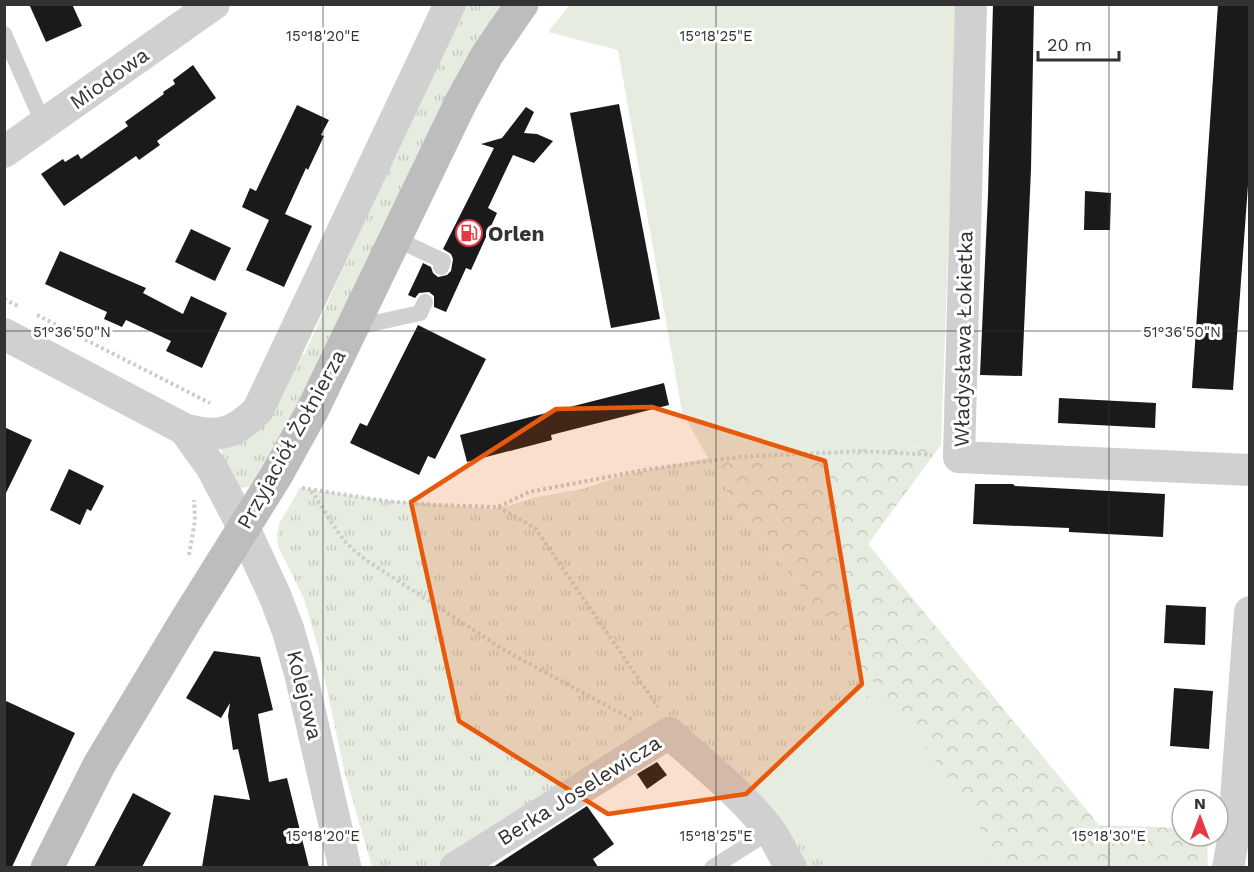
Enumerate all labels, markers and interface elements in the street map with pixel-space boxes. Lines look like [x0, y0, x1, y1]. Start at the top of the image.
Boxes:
scale bar [1038, 24, 1119, 62]
text: 15°18'20"E [286, 27, 360, 45]
text: 15°18'25"E [679, 27, 753, 45]
text: 20 m [1047, 34, 1092, 55]
street label: Miodowa [65, 42, 153, 114]
fuel station icon: Orlen [454, 218, 484, 248]
place label: Orlen [488, 221, 545, 246]
street label: Władysława Łokietka [949, 230, 977, 448]
text: 51°36'50"N [33, 323, 111, 341]
text: 51°36'50"N [1143, 323, 1221, 341]
street label: Przyjaciół Żołnierza [231, 345, 351, 533]
street label: Kolejowa [282, 648, 328, 742]
street label: Berka Joselewicza [493, 730, 665, 850]
north arrow [1170, 788, 1230, 848]
text: N [1194, 794, 1206, 813]
text: 15°18'20"E [286, 827, 360, 845]
text: 15°18'25"E [679, 827, 753, 845]
text: 15°18'30"E [1072, 827, 1146, 845]

